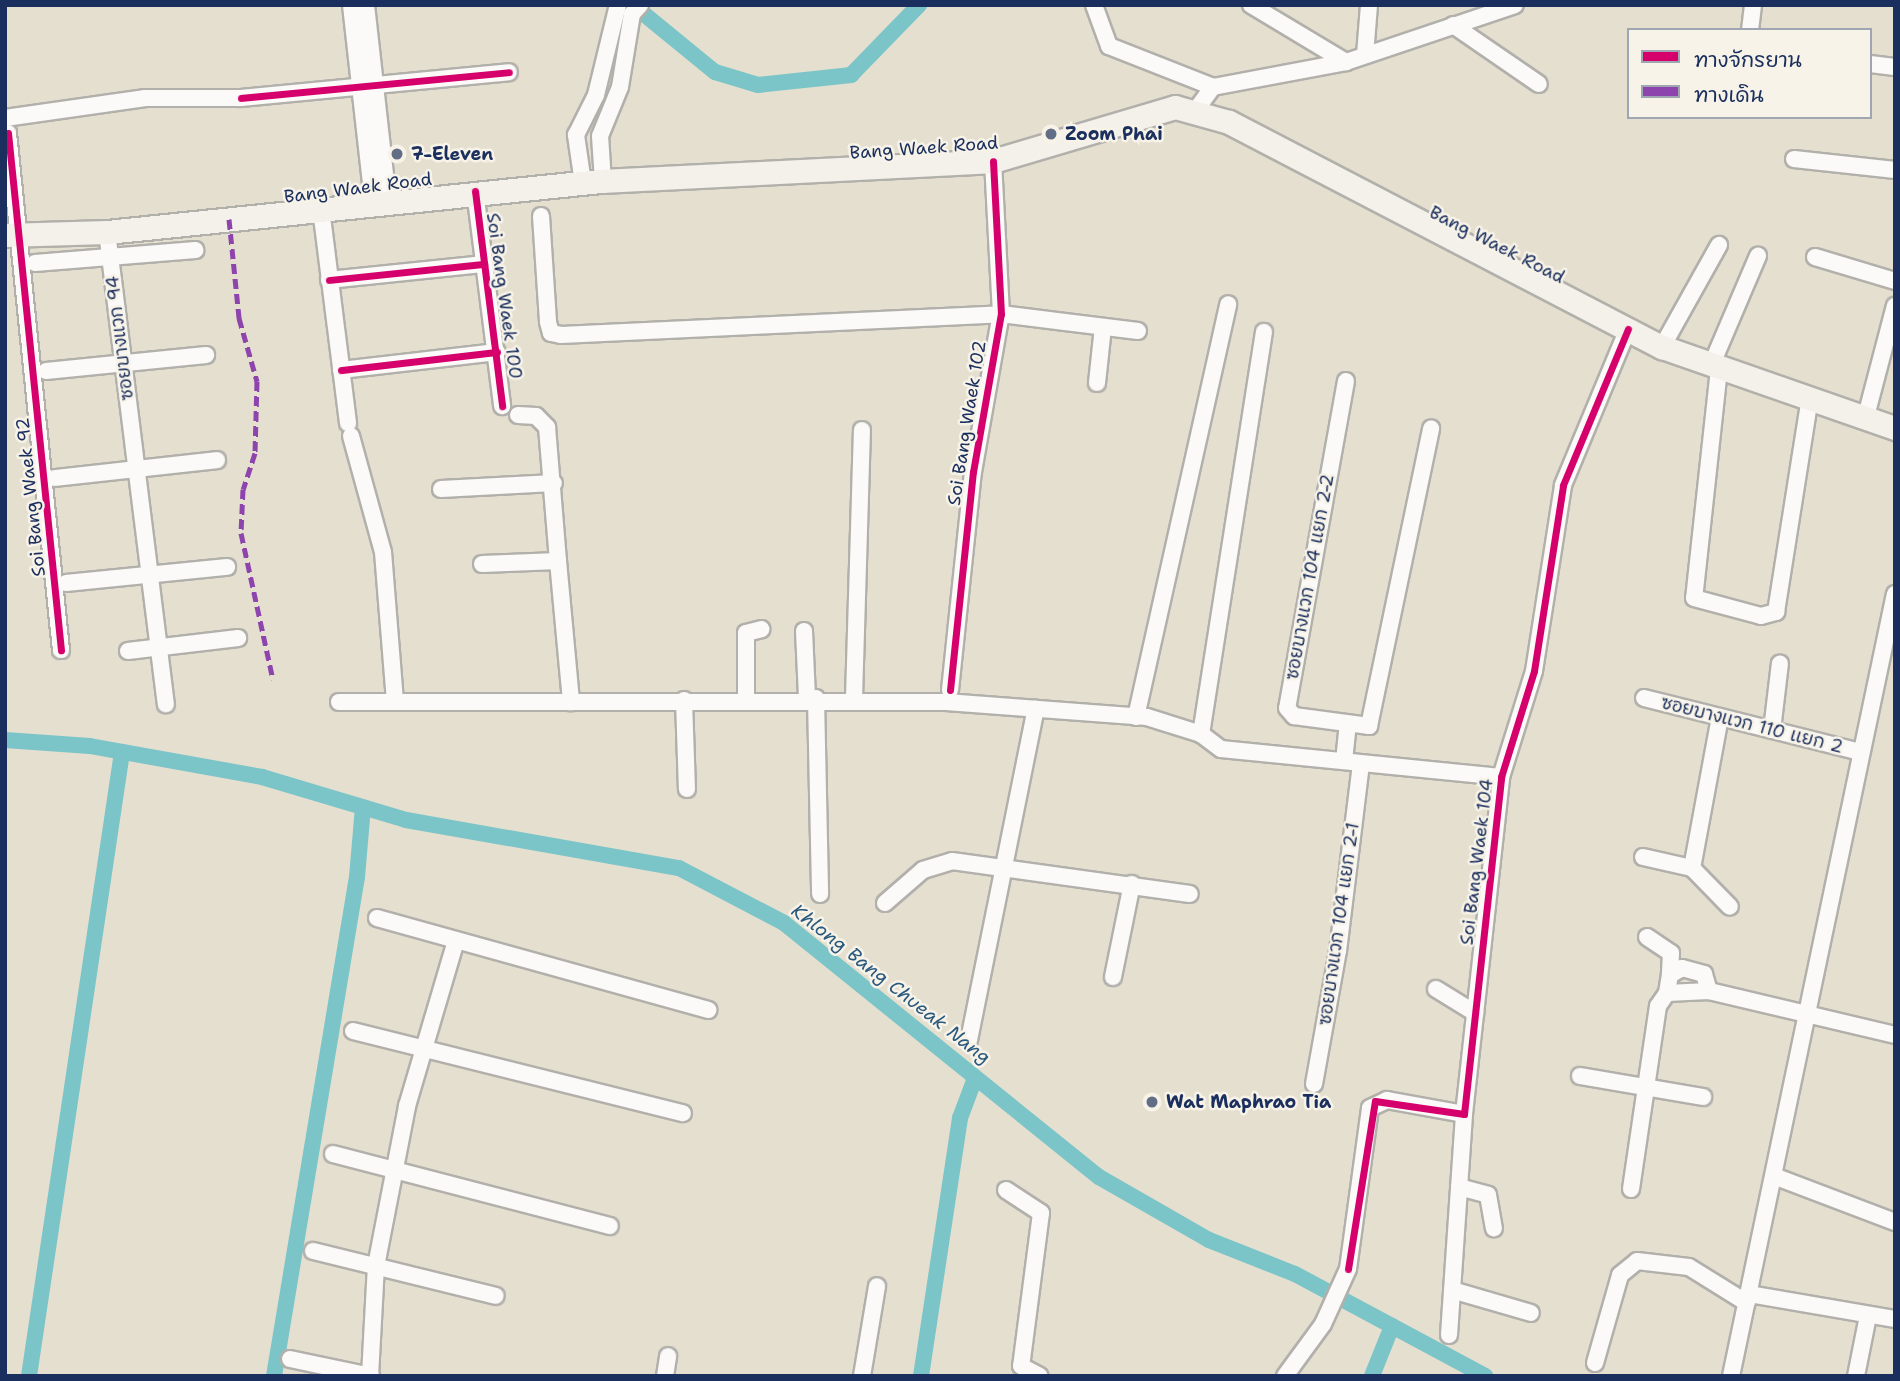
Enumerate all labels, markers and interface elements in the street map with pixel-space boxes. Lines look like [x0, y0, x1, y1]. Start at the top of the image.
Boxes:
legend [1627, 28, 1872, 119]
text: ทางจักรยาน [1694, 46, 1802, 74]
text: ทางเดิน [1694, 81, 1764, 109]
place label: Zoom Phai [1065, 123, 1163, 145]
marker: Zoom Phai [1043, 126, 1059, 142]
street label: Bang Waek Road [849, 132, 999, 164]
place label: 7-Eleven [411, 143, 493, 165]
marker: 7-Eleven [389, 146, 405, 162]
street label: Bang Waek Road [283, 168, 433, 208]
street label: Bang Waek Road [1426, 202, 1568, 288]
street label: Soi Bang Waek 100 [482, 211, 526, 381]
street label: ซอยบางแวก 94 [102, 275, 138, 401]
street label: Soi Bang Waek 102 [943, 339, 991, 507]
street label: Soi Bang Waek 92 [12, 416, 50, 578]
street label: ซอยบางแวก 104 แยก 2-2 [1281, 472, 1339, 682]
street label: ซอยบางแวก 110 แยก 2 [1659, 692, 1845, 758]
street label: Soi Bang Waek 104 [1456, 778, 1498, 946]
street label: ซอยบางแวก 104 แยก 2-1 [1314, 821, 1364, 1027]
water label: Khlong Bang Chueak Nang [787, 899, 995, 1069]
place label: Wat Maphrao Tia [1166, 1091, 1331, 1113]
marker: Wat Maphrao Tia [1144, 1094, 1160, 1110]

